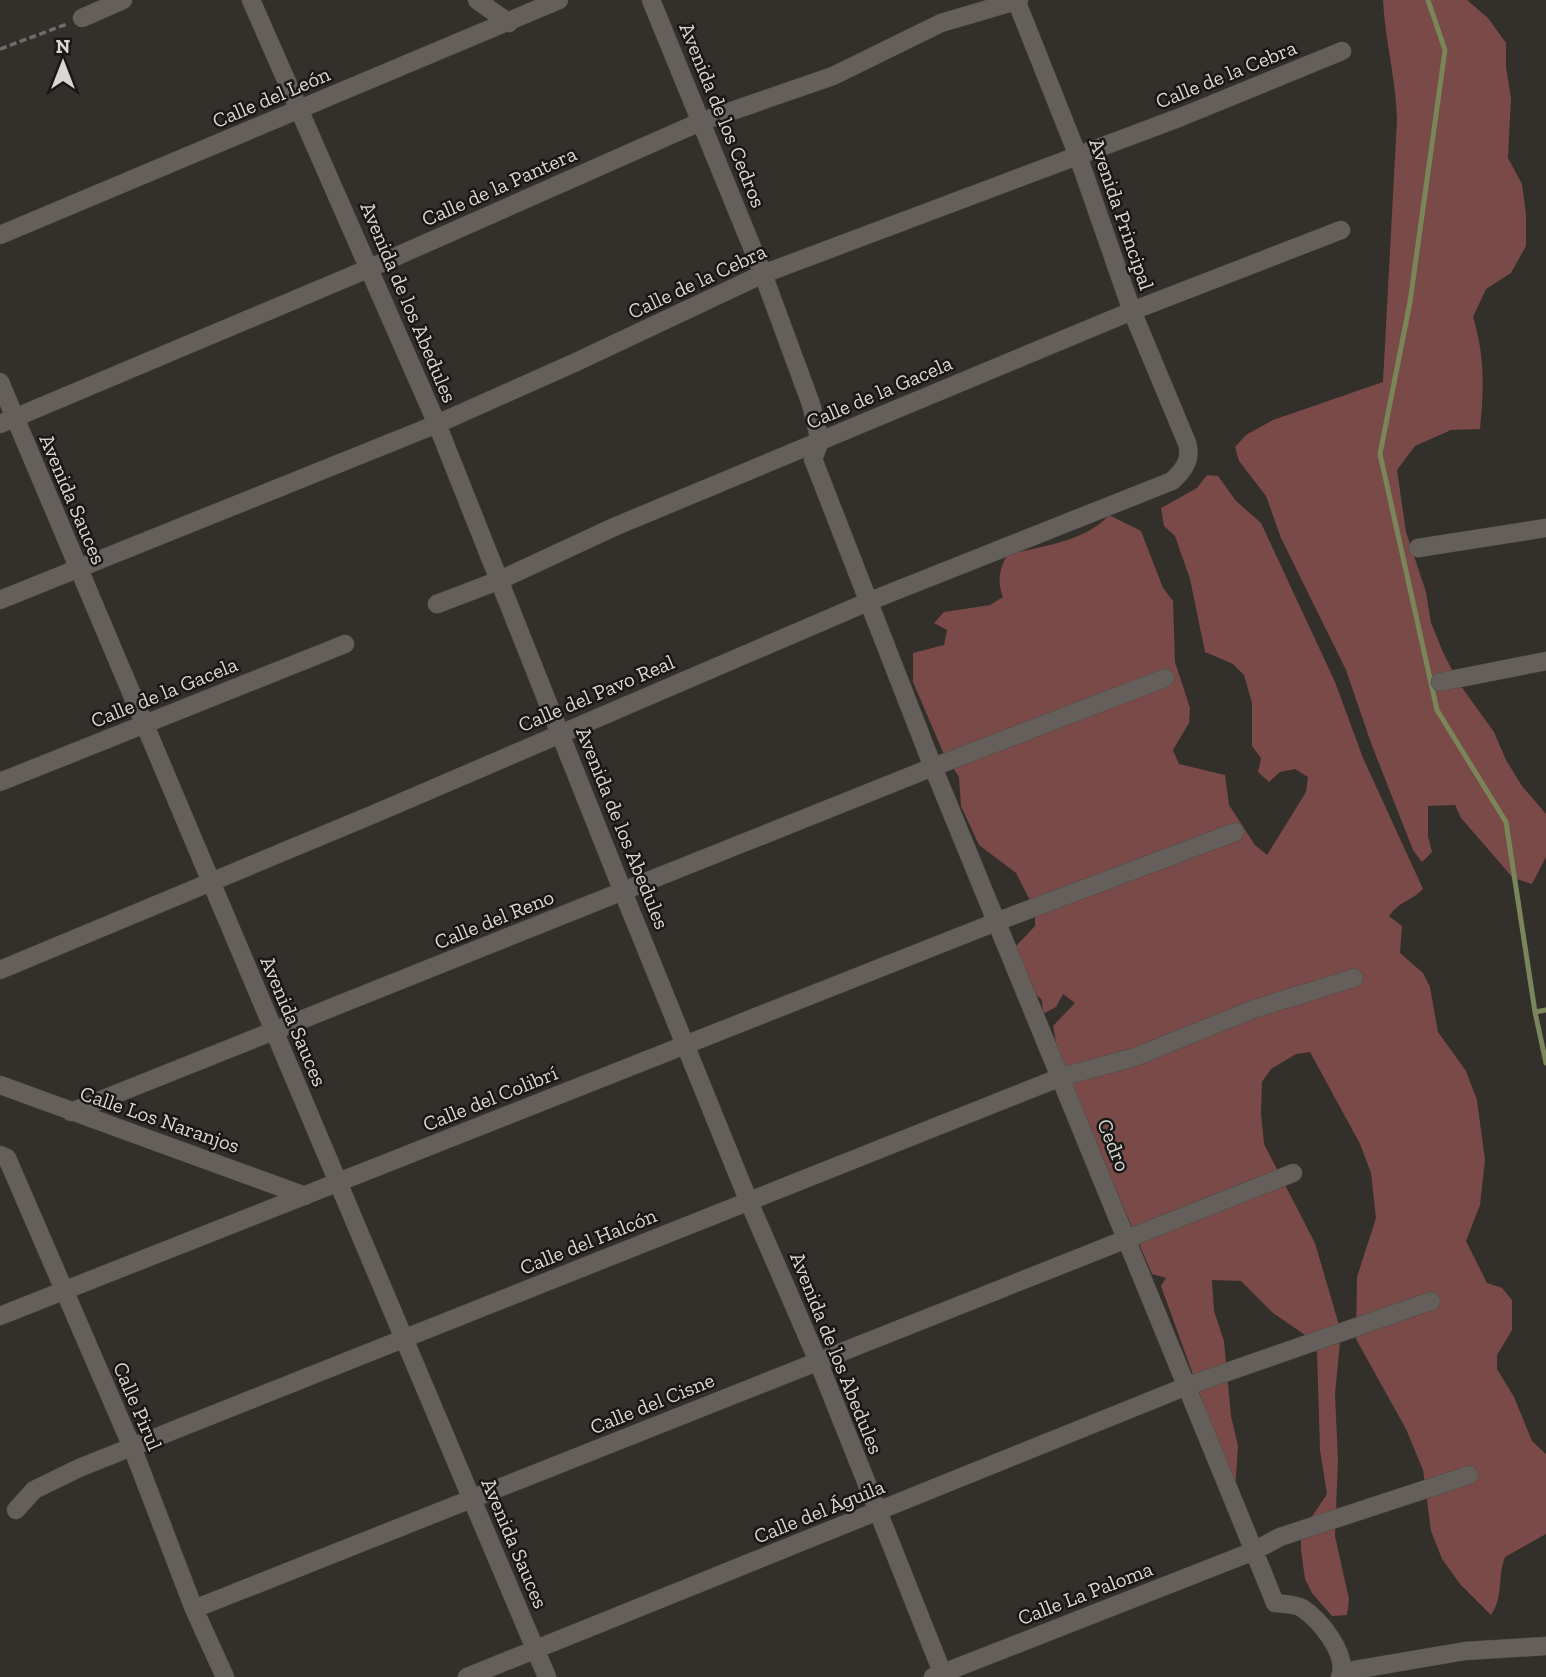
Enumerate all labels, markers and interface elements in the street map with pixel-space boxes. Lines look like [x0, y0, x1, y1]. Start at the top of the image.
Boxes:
street label: Avenida de los Cedros [674, 19, 772, 211]
north arrow [28, 28, 98, 98]
street label: Calle de la Cebra [1152, 34, 1300, 114]
text: N [56, 35, 70, 58]
street label: Calle del León [208, 61, 334, 133]
street label: Avenida Principal [1084, 135, 1160, 294]
street label: Calle de la Pantera [418, 141, 580, 231]
street label: Avenida de los Abedules [355, 198, 463, 406]
street label: Calle de la Cebra [624, 238, 770, 324]
street label: Calle de la Gacela [802, 350, 956, 434]
street label: Avenida Sauces [34, 430, 112, 568]
street label: Calle del Pavo Real [514, 649, 678, 737]
street label: Calle de la Gacela [87, 651, 241, 733]
street label: Avenida de los Abedules [571, 723, 675, 933]
street label: Calle del Reno [431, 884, 557, 954]
street label: Avenida Sauces [255, 952, 333, 1090]
street label: Calle del Colibrí [419, 1060, 561, 1136]
street label: Calle Los Naranjos [77, 1080, 243, 1159]
street label: Cedro [1092, 1115, 1136, 1175]
street label: Calle del Halcón [516, 1202, 660, 1280]
street label: Avenida de los Abedules [785, 1248, 889, 1458]
street label: Calle Pirul [108, 1358, 168, 1454]
street label: Calle del Cisne [586, 1367, 718, 1439]
street label: Calle del Águila [750, 1473, 888, 1549]
street label: Avenida Sauces [476, 1474, 554, 1612]
street label: Calle La Paloma [1014, 1556, 1156, 1630]

